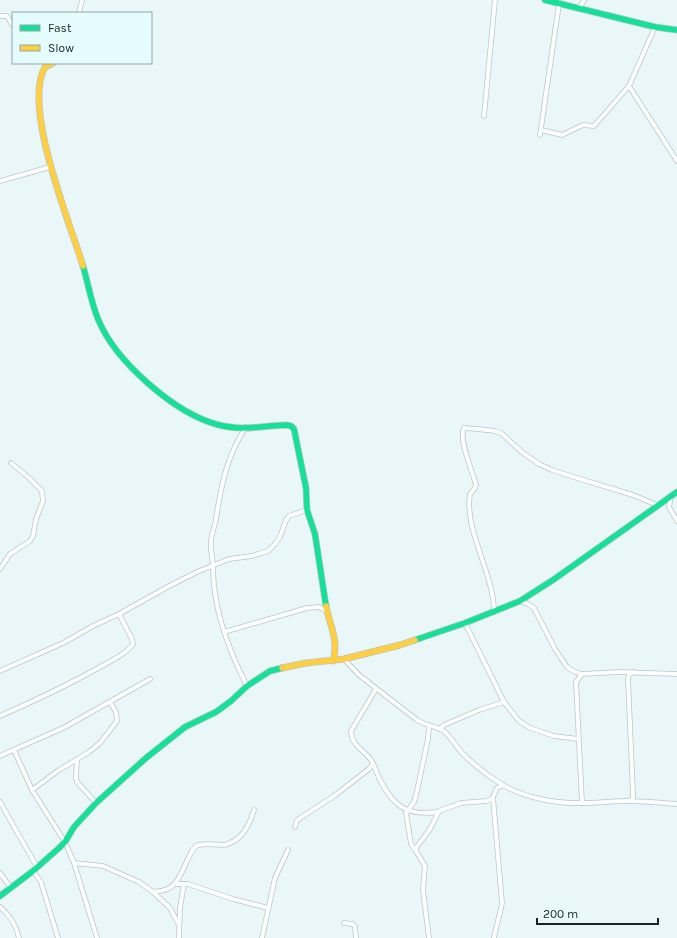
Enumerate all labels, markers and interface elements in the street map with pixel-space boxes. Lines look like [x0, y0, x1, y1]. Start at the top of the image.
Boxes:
legend [12, 12, 152, 64]
text: Fast [48, 21, 72, 35]
text: Slow [48, 41, 74, 55]
scale bar [537, 900, 658, 926]
text: 200 m [543, 907, 578, 921]

